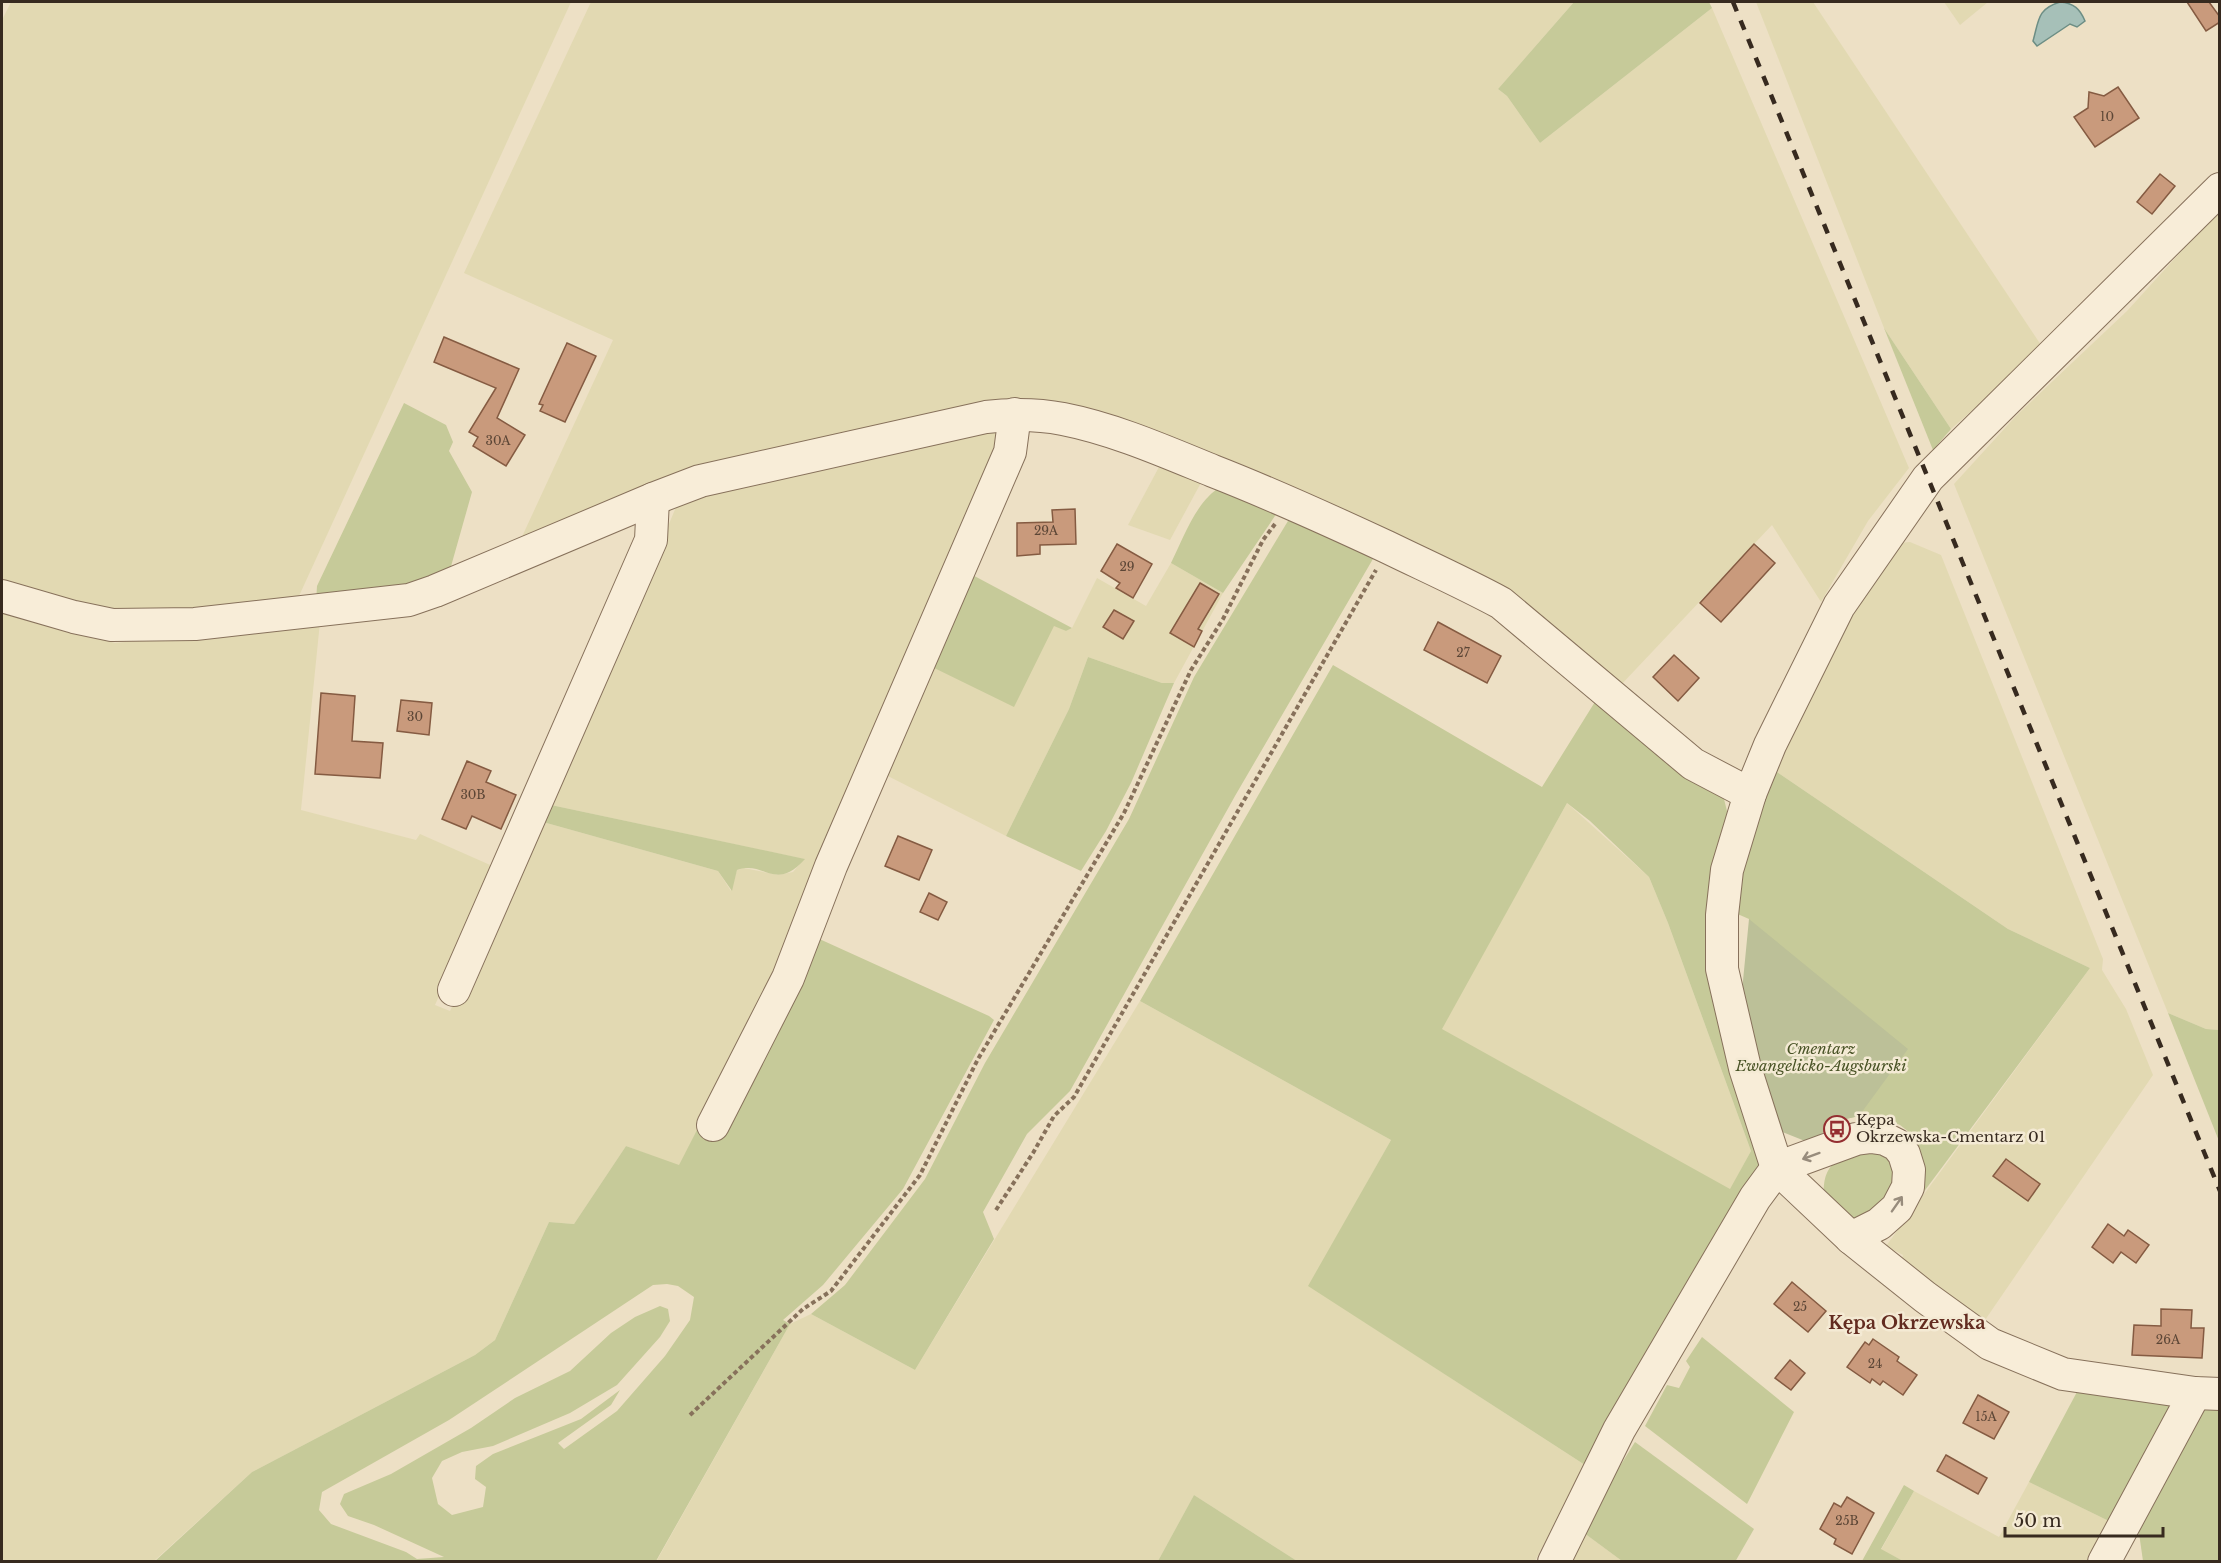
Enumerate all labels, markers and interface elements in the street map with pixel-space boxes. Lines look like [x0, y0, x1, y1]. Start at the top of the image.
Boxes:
house number: 10 [2100, 109, 2114, 124]
house number: 30A [485, 433, 511, 448]
house number: 29A [1034, 523, 1059, 538]
house number: 29 [1119, 559, 1135, 574]
house number: 27 [1456, 645, 1471, 660]
house number: 30 [407, 709, 423, 724]
house number: 30B [460, 787, 486, 802]
park label: Cmentarz Ewangelicko-Augsburski [1735, 1039, 1907, 1075]
place label: Kępa Okrzewska-Cmentarz 01 [1856, 1110, 2045, 1146]
bus stop icon: Kępa Okrzewska-Cmentarz 01 [1822, 1114, 1852, 1144]
one-way arrow [1802, 1152, 1821, 1163]
one-way arrow [1891, 1197, 1903, 1213]
house number: 25 [1793, 1299, 1807, 1314]
district label: Kępa Okrzewska [1828, 1312, 1986, 1334]
house number: 26A [2156, 1332, 2181, 1347]
house number: 24 [1868, 1356, 1882, 1371]
house number: 15A [1975, 1409, 1997, 1424]
scale bar [2005, 1500, 2162, 1538]
text: 50 m [2014, 1510, 2062, 1532]
house number: 25B [1835, 1513, 1859, 1528]

